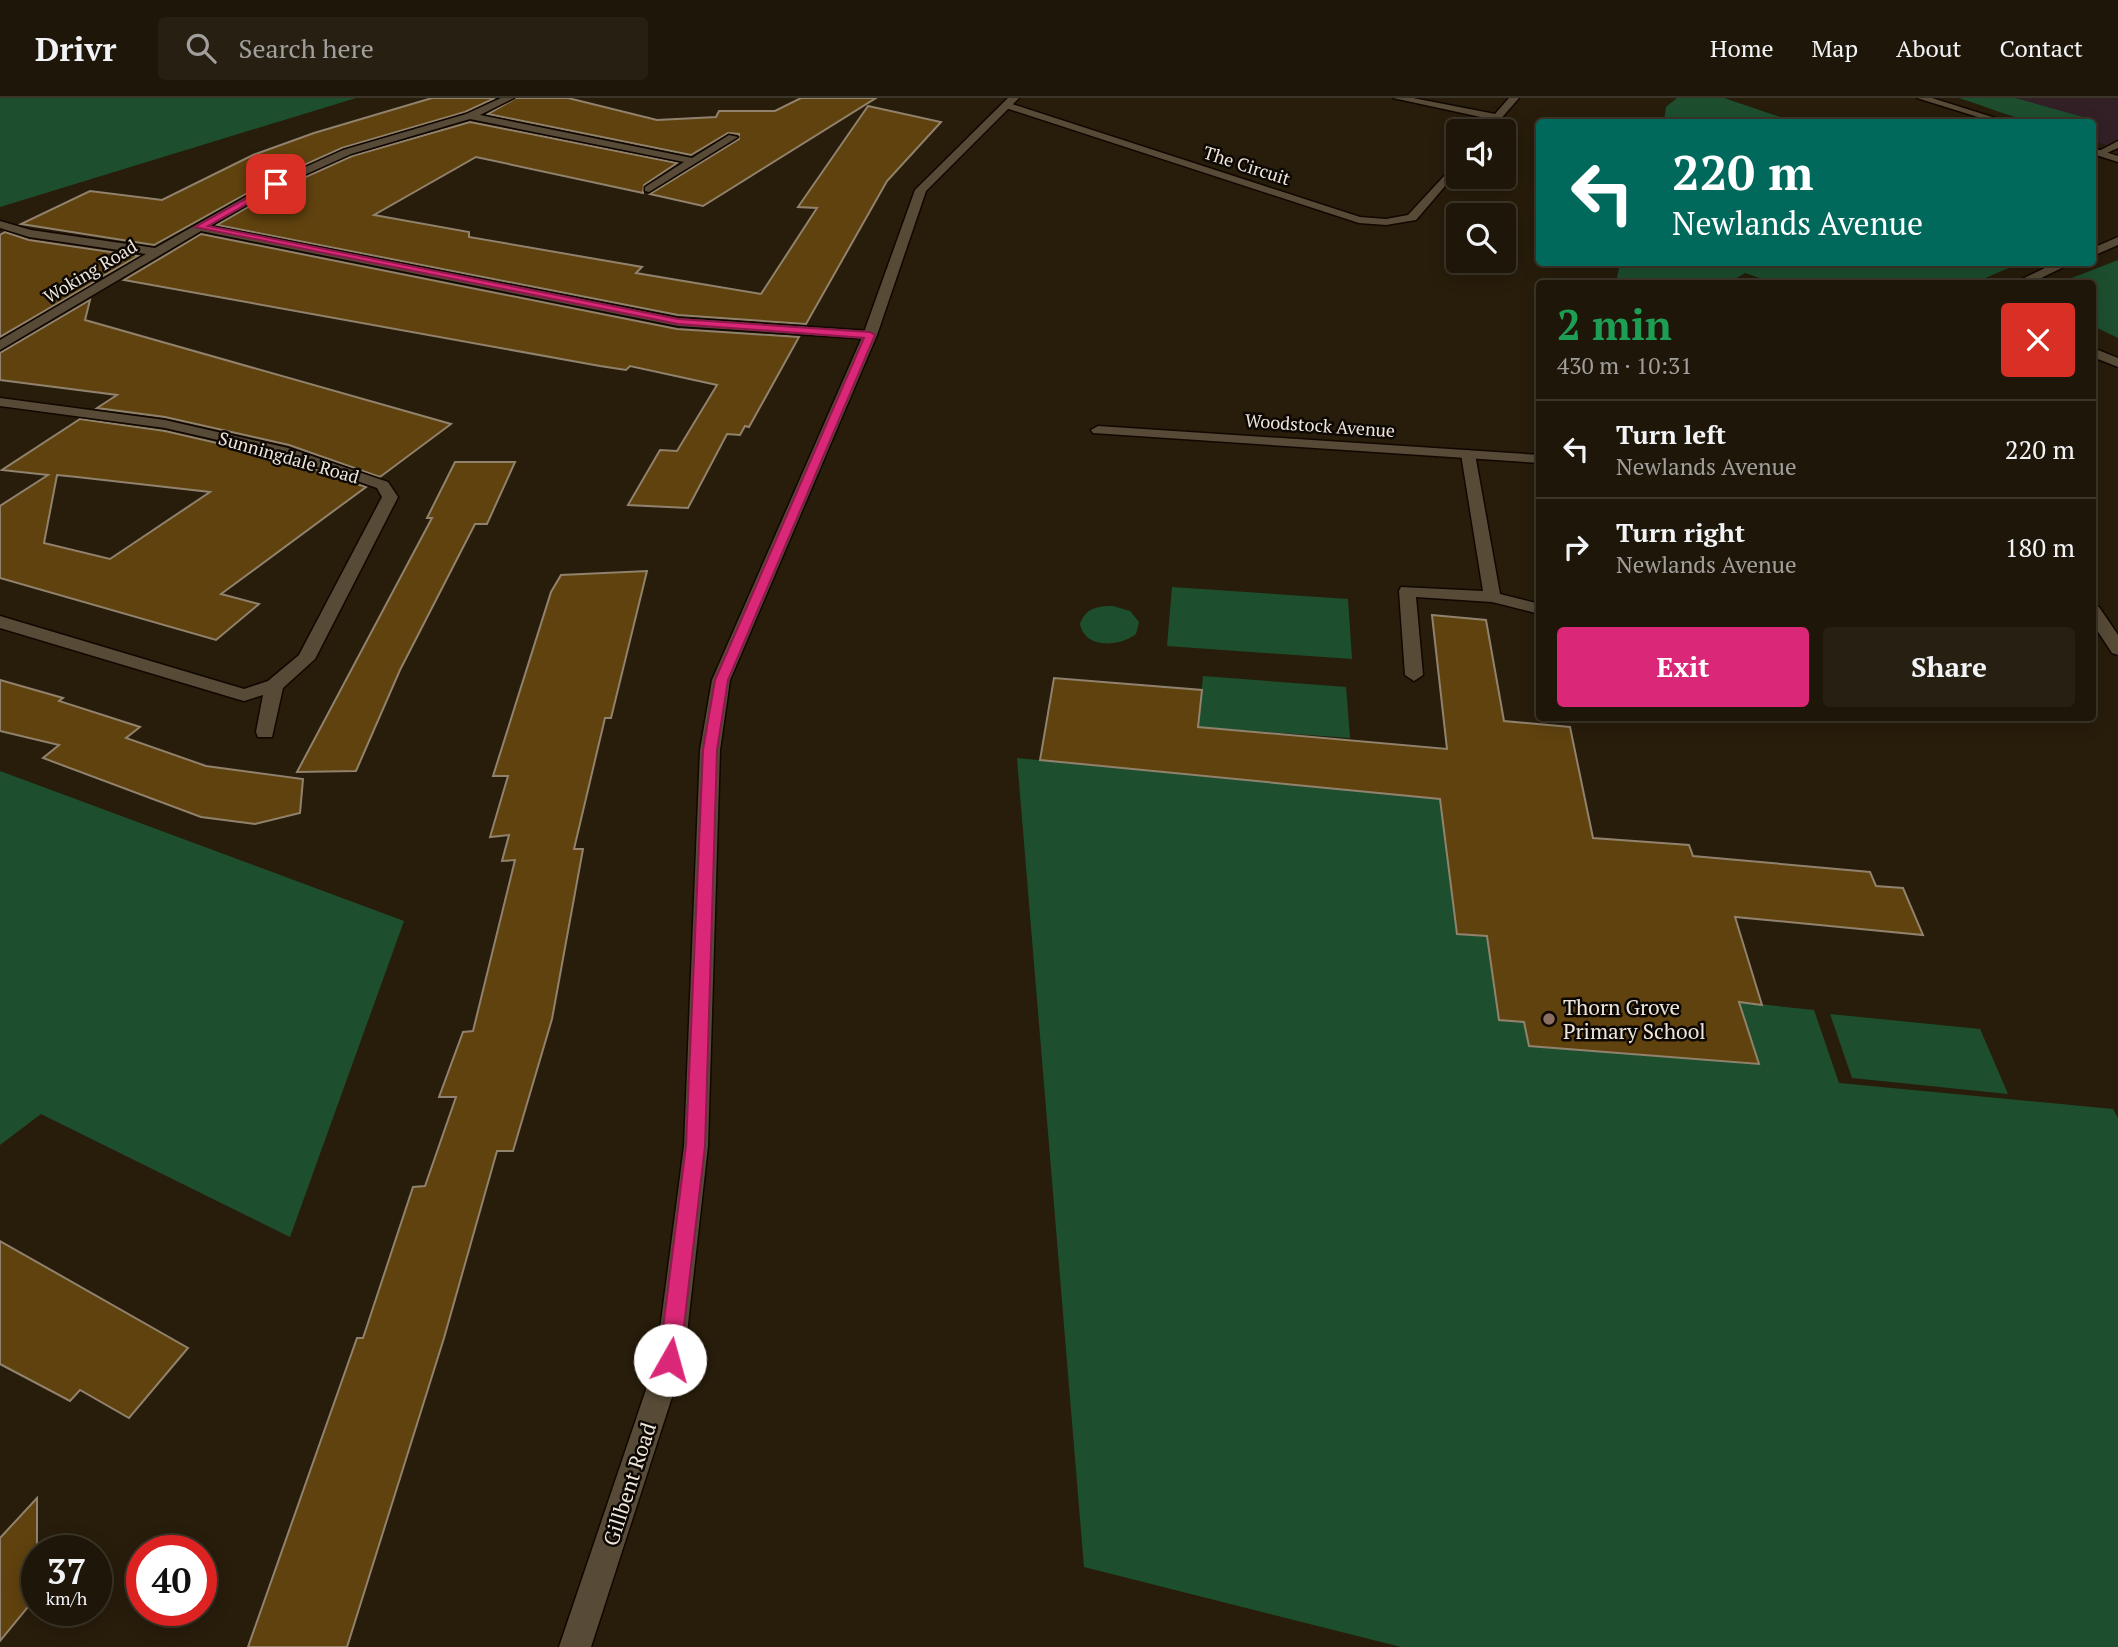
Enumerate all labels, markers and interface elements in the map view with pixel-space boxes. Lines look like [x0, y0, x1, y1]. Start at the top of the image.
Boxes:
search box [158, 17, 648, 80]
text: Drivr [35, 27, 116, 70]
icon: search [182, 29, 220, 67]
text: Search here [238, 31, 374, 65]
text: Home [1710, 32, 1774, 64]
text: Map [1812, 32, 1858, 64]
text: About [1896, 32, 1962, 64]
text: Contact [2000, 32, 2083, 64]
map controls [1446, 119, 1516, 273]
button: sound [1446, 119, 1516, 189]
text: 220 m [1672, 139, 1814, 204]
street label: The Circuit [1201, 140, 1294, 190]
icon: left [1557, 147, 1648, 238]
pin [246, 154, 306, 214]
icon: arrive [257, 165, 295, 203]
text: Newlands Avenue [1672, 202, 1923, 244]
button: search [1446, 203, 1516, 273]
street label: Woking Road [39, 234, 141, 308]
text: 2 min [1557, 296, 1672, 352]
button: close [2001, 303, 2075, 377]
text: 430 m · 10:31 [1557, 350, 1692, 381]
street label: Woodstock Avenue [1244, 408, 1396, 442]
text: Turn left [1616, 417, 1726, 451]
street label: Sunningdale Road [216, 425, 362, 489]
icon: left [1557, 430, 1595, 468]
text: 220 m [2005, 432, 2075, 466]
text: Newlands Avenue [1616, 451, 1797, 482]
text: Turn right [1616, 515, 1745, 549]
icon: right [1557, 528, 1595, 566]
text: 180 m [2005, 530, 2075, 564]
text: Newlands Avenue [1616, 549, 1797, 580]
button: Exit [1557, 627, 1809, 707]
button: Share [1823, 627, 2075, 707]
place label: Thorn Grove Primary School [1563, 993, 1706, 1045]
marker: Thorn Grove Primary School [1541, 1011, 1557, 1027]
position arrow [633, 1323, 707, 1397]
street label: Gillbent Road [596, 1419, 662, 1549]
speed limit sign: 40 [126, 1535, 217, 1626]
text: 37 [47, 1548, 86, 1594]
text: km/h [46, 1586, 87, 1610]

